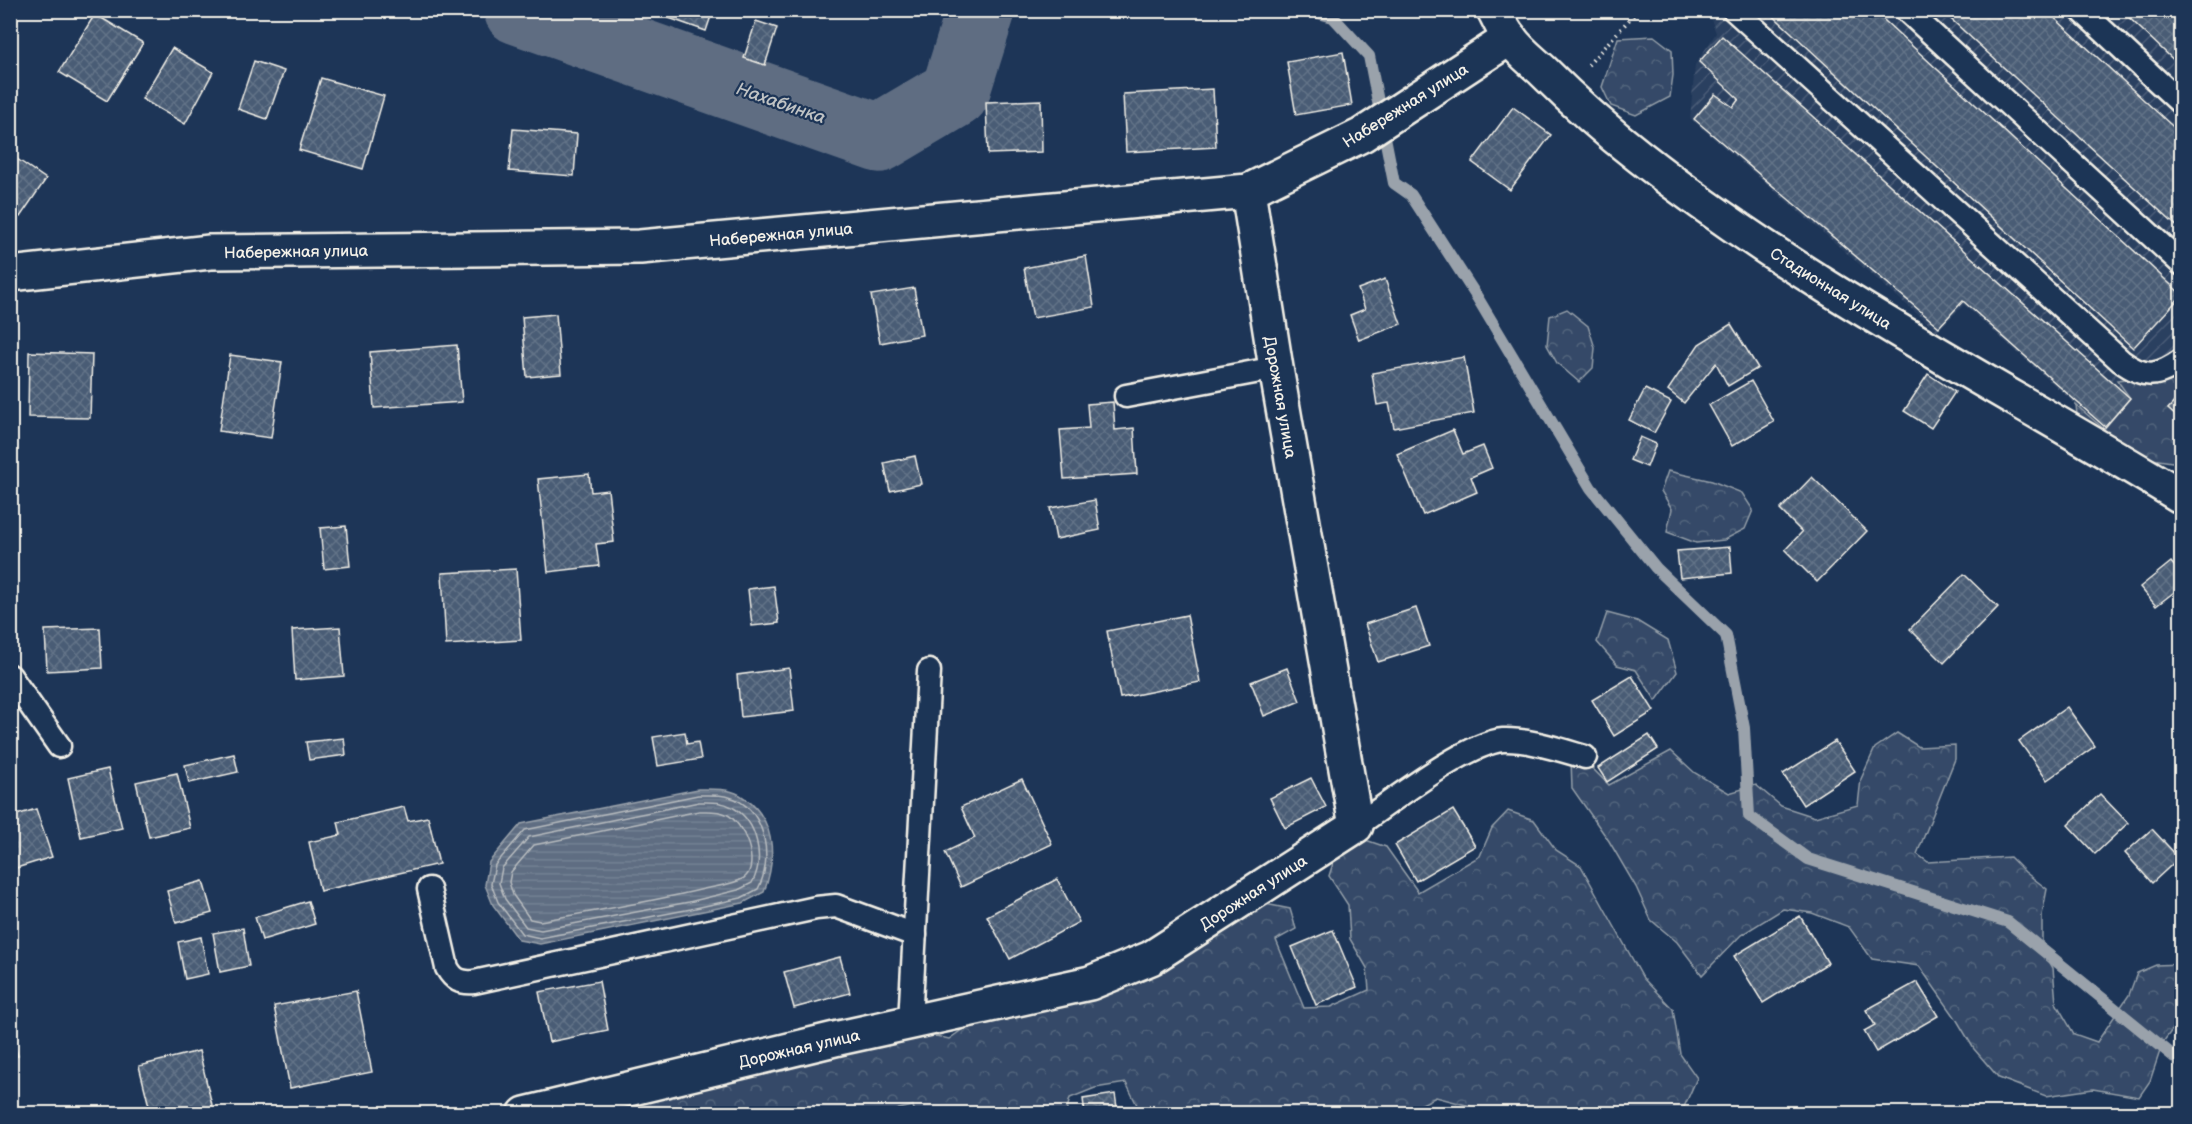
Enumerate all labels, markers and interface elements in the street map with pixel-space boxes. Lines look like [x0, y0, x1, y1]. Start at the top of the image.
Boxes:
street label: Набережная улица [1340, 60, 1472, 153]
water label: Нахабинка [733, 78, 828, 129]
street label: Набережная улица [709, 220, 854, 251]
street label: Набережная улица [224, 242, 369, 263]
street label: Стадионная улица [1766, 244, 1895, 335]
street label: Дорожная улица [1259, 335, 1300, 460]
street label: Дорожная улица [1197, 851, 1311, 935]
street label: Дорожная улица [737, 1026, 862, 1073]

